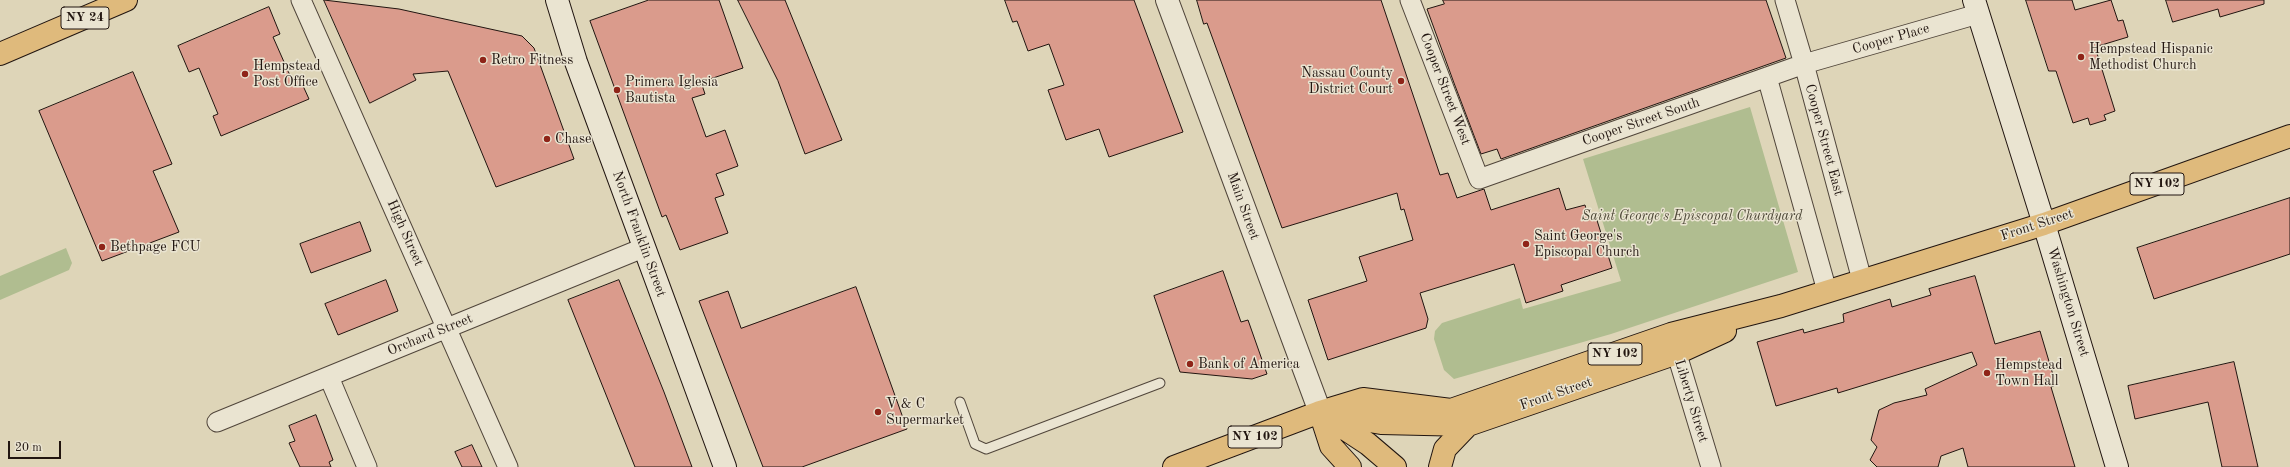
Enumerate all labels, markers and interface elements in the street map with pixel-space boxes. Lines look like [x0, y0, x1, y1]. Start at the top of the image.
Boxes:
road number: NY 24 [61, 7, 109, 29]
street label: Cooper Place [1851, 20, 1931, 58]
street label: Cooper Street West [1416, 31, 1474, 147]
place label: Hempstead Hispanic Methodist Church [2089, 41, 2213, 74]
place label: Retro Fitness [491, 52, 573, 68]
marker: Hempstead Hispanic Methodist Church [2076, 52, 2086, 62]
marker: Retro Fitness [478, 55, 488, 65]
place label: Hempstead Post Office [253, 58, 320, 90]
place label: Nassau County District Court [1301, 65, 1393, 98]
marker: Hempstead Post Office [240, 69, 250, 79]
place label: Primera Iglesia Bautista [625, 74, 718, 106]
marker: Nassau County District Court [1396, 76, 1406, 86]
street label: Cooper Street East [1801, 82, 1847, 198]
marker: Primera Iglesia Bautista [612, 85, 622, 95]
street label: Cooper Street South [1580, 94, 1702, 150]
place label: Chase [555, 131, 591, 147]
marker: Chase [542, 134, 552, 144]
street label: North Franklin Street [608, 169, 670, 299]
street label: Main Street [1223, 170, 1263, 242]
road number: NY 102 [2130, 173, 2184, 195]
street label: High Street [383, 197, 427, 269]
street label: Front Street [1998, 205, 2076, 245]
park label: Saint George's Episcopal Churdyard [1582, 208, 1802, 224]
place label: Saint George's Episcopal Church [1534, 228, 1640, 260]
place label: Bethpage FCU [110, 239, 200, 255]
marker: Saint George's Episcopal Church [1521, 239, 1531, 249]
marker: Bethpage FCU [97, 242, 107, 252]
street label: Washington Street [2043, 245, 2093, 359]
street label: Orchard Street [385, 310, 475, 360]
road number: NY 102 [1588, 343, 1642, 365]
place label: Bank of America [1198, 356, 1300, 372]
street label: Liberty Street [1670, 357, 1712, 445]
place label: Hempstead Town Hall [1995, 357, 2062, 390]
marker: Bank of America [1185, 359, 1195, 369]
marker: Hempstead Town Hall [1982, 368, 1992, 378]
street label: Front Street [1518, 374, 1594, 414]
place label: V & C Supermarket [886, 396, 964, 428]
marker: V & C Supermarket [873, 407, 883, 417]
road number: NY 102 [1228, 426, 1282, 448]
scale bar [10, 433, 63, 459]
text: 20 m [15, 442, 42, 454]

